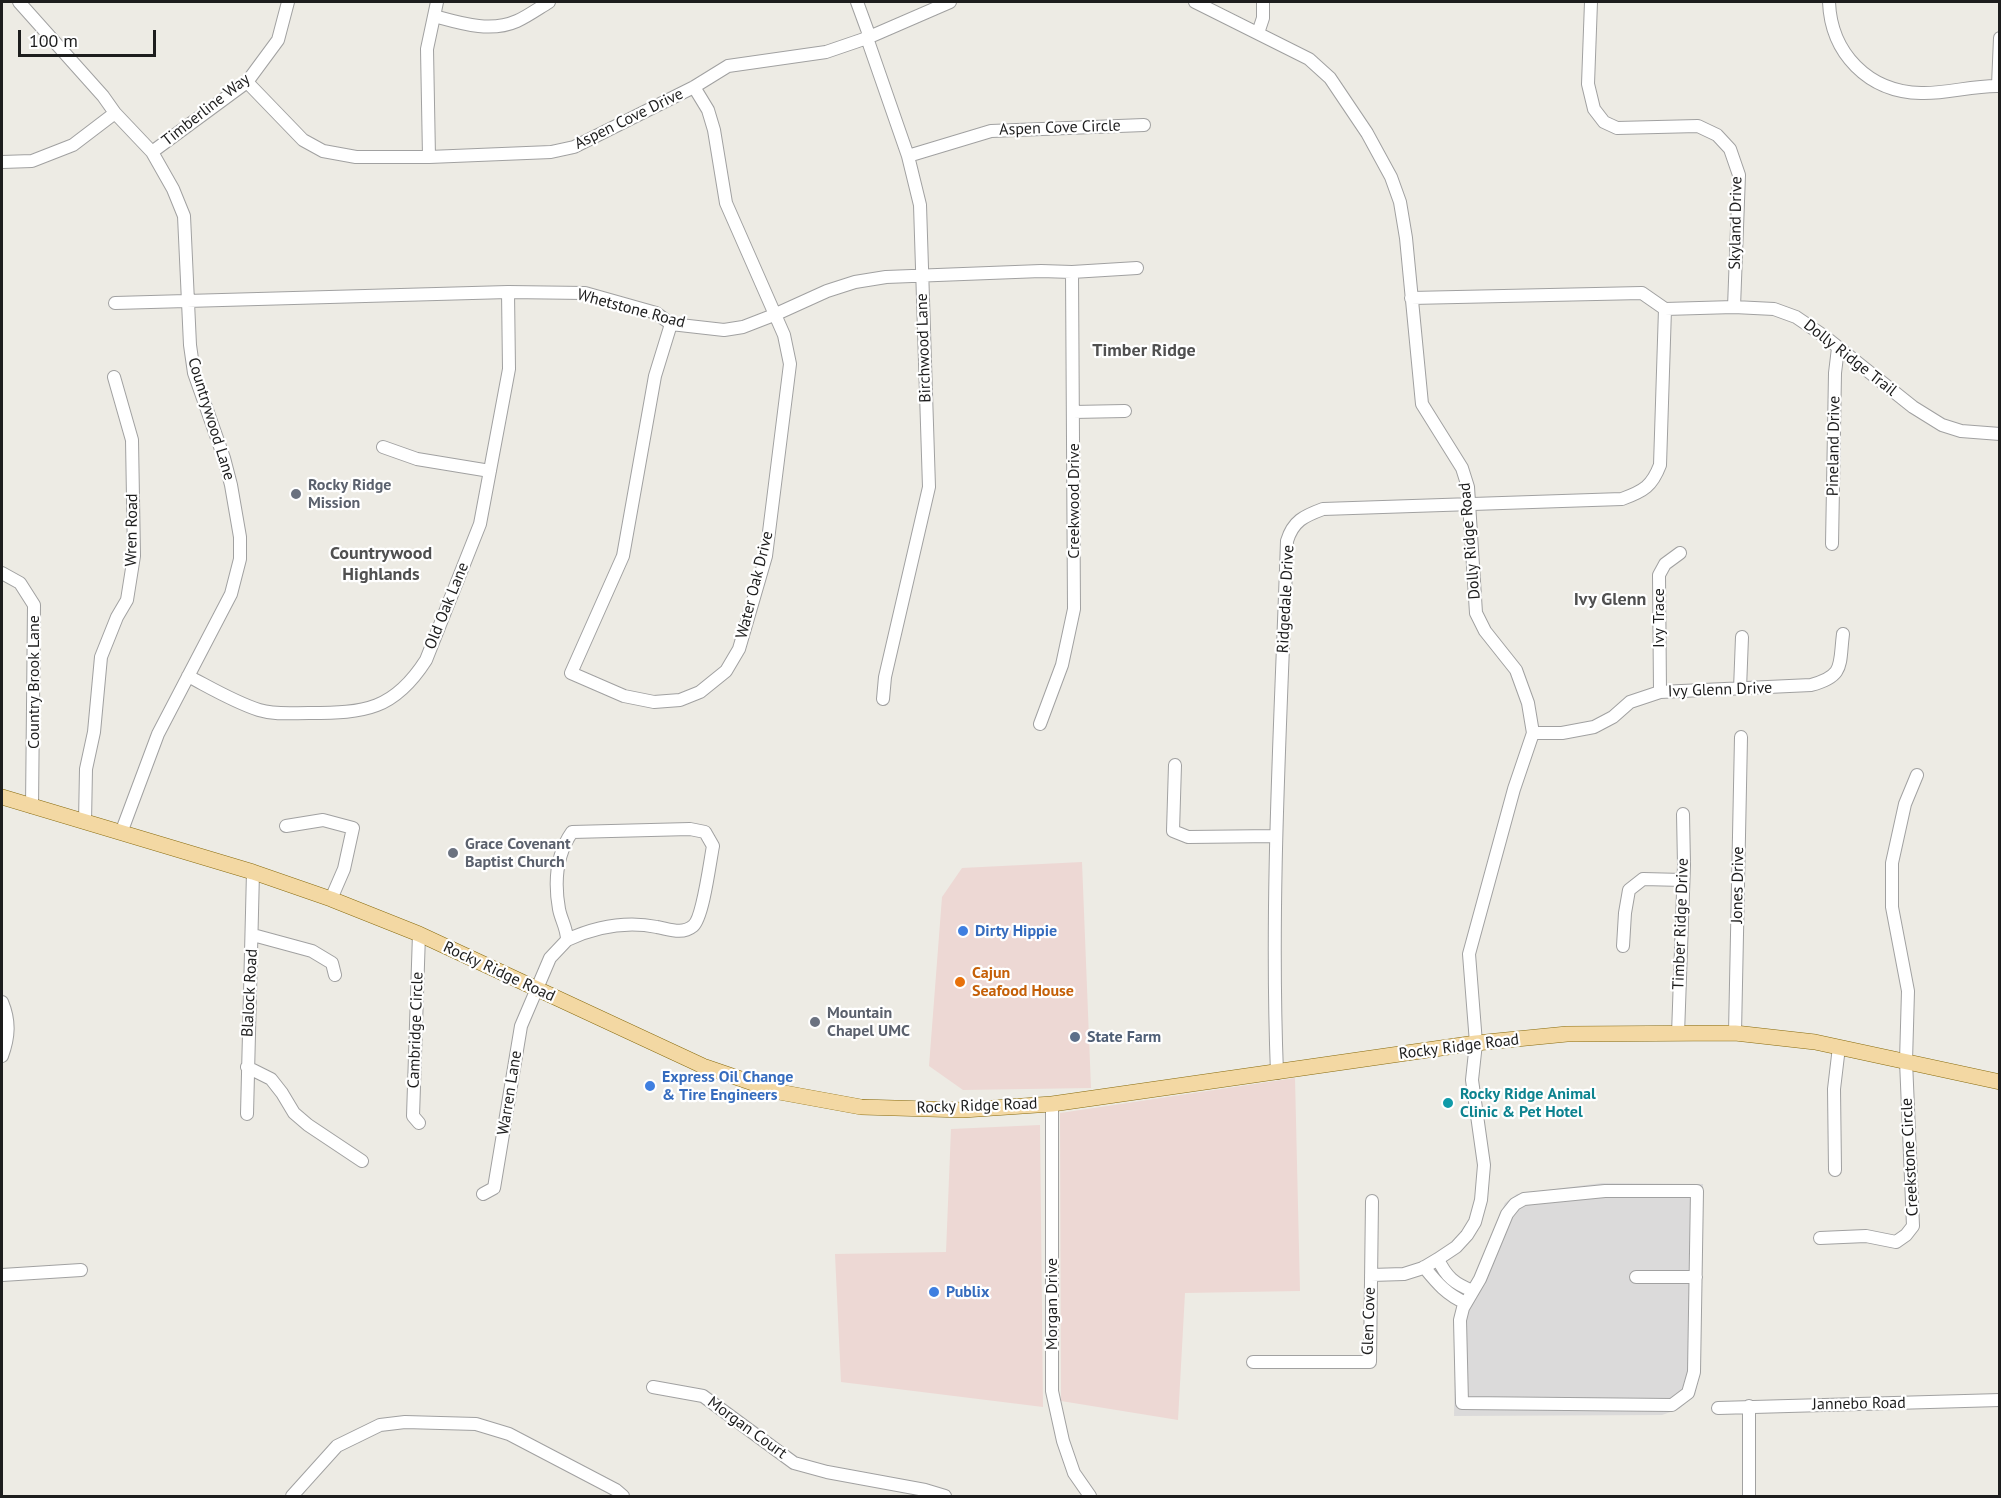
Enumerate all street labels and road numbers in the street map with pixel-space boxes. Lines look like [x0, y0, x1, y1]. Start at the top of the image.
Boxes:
street label: Timberline Way [158, 70, 254, 150]
street label: Aspen Cove Drive [571, 84, 687, 154]
street label: Aspen Cove Circle [999, 116, 1121, 140]
street label: Skyland Drive [1726, 176, 1746, 270]
street label: Whetstone Road [575, 285, 687, 333]
street label: Birchwood Lane [912, 293, 936, 403]
street label: Dolly Ridge Trail [1800, 316, 1900, 400]
street label: Countrywood Lane [183, 355, 239, 483]
street label: Pineland Drive [1824, 396, 1844, 496]
street label: Creekwood Drive [1064, 443, 1084, 559]
street label: Dolly Ridge Road [1455, 482, 1485, 600]
street label: Wren Road [122, 493, 142, 567]
street label: Water Oak Drive [732, 529, 778, 641]
street label: Ridgedale Drive [1274, 544, 1298, 654]
street label: Old Oak Lane [421, 560, 473, 652]
street label: Ivy Trace [1649, 588, 1669, 648]
street label: Country Brook Lane [24, 615, 44, 749]
street label: Ivy Glenn Drive [1667, 679, 1773, 701]
street label: Jones Drive [1728, 846, 1748, 924]
street label: Timber Ridge Drive [1669, 858, 1693, 990]
street label: Rocky Ridge Road [440, 938, 558, 1006]
street label: Blalock Road [238, 948, 262, 1038]
street label: Cambridge Circle [404, 971, 428, 1089]
street label: Rocky Ridge Road [1398, 1030, 1520, 1064]
street label: Warren Lane [494, 1049, 526, 1137]
street label: Rocky Ridge Road [916, 1094, 1038, 1118]
street label: Creekstone Circle [1897, 1097, 1923, 1217]
street label: Morgan Drive [1042, 1258, 1062, 1350]
street label: Glen Cove [1358, 1287, 1380, 1355]
street label: Morgan Court [704, 1393, 790, 1463]
street label: Jannebo Road [1812, 1394, 1906, 1414]

